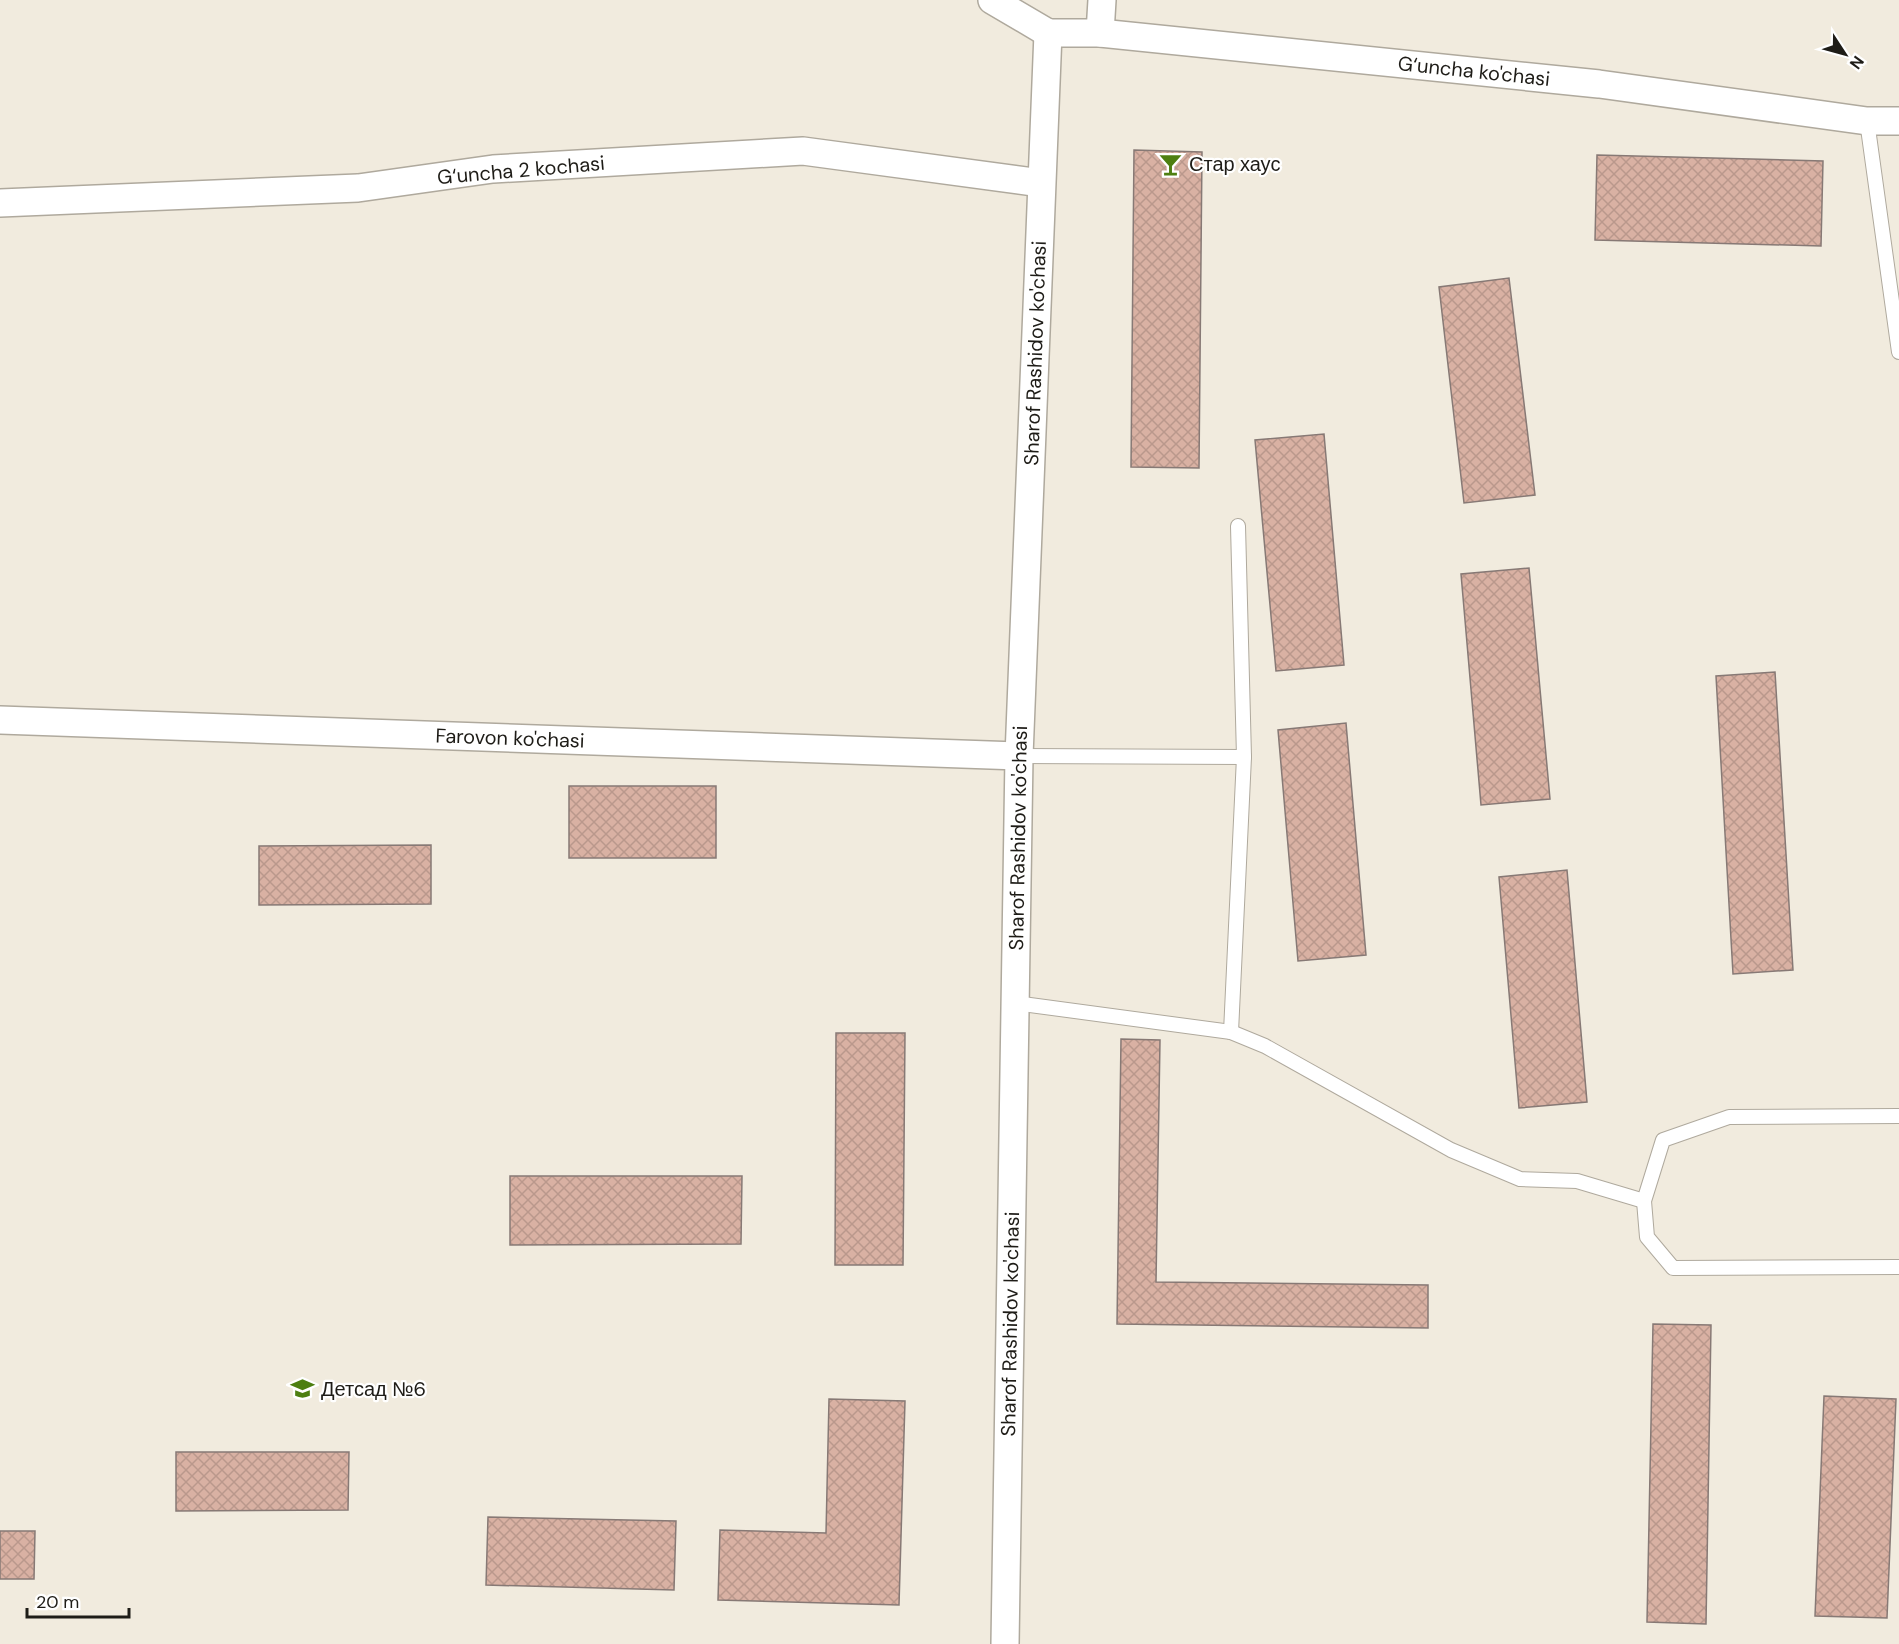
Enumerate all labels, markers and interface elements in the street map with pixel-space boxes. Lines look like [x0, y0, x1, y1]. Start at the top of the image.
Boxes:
north arrow [1815, 24, 1875, 84]
street label: G‘uncha ko'chasi [1397, 50, 1551, 92]
text: N [1845, 52, 1869, 73]
street label: G‘uncha 2 kochasi [436, 150, 606, 190]
bar icon: Стар хаус [1158, 151, 1184, 177]
place label: Стар хаус [1189, 151, 1280, 177]
street label: Sharof Rashidov ko'chasi [1018, 240, 1052, 466]
street label: Farovon ko'chasi [435, 722, 585, 754]
street label: Sharof Rashidov ko'chasi [1003, 725, 1033, 951]
street label: Sharof Rashidov ko'chasi [995, 1211, 1025, 1437]
school or university icon: Детсад №6 [290, 1376, 316, 1402]
place label: Детсад №6 [321, 1376, 426, 1402]
scale bar [27, 1581, 129, 1619]
text: 20 m [36, 1590, 79, 1614]

